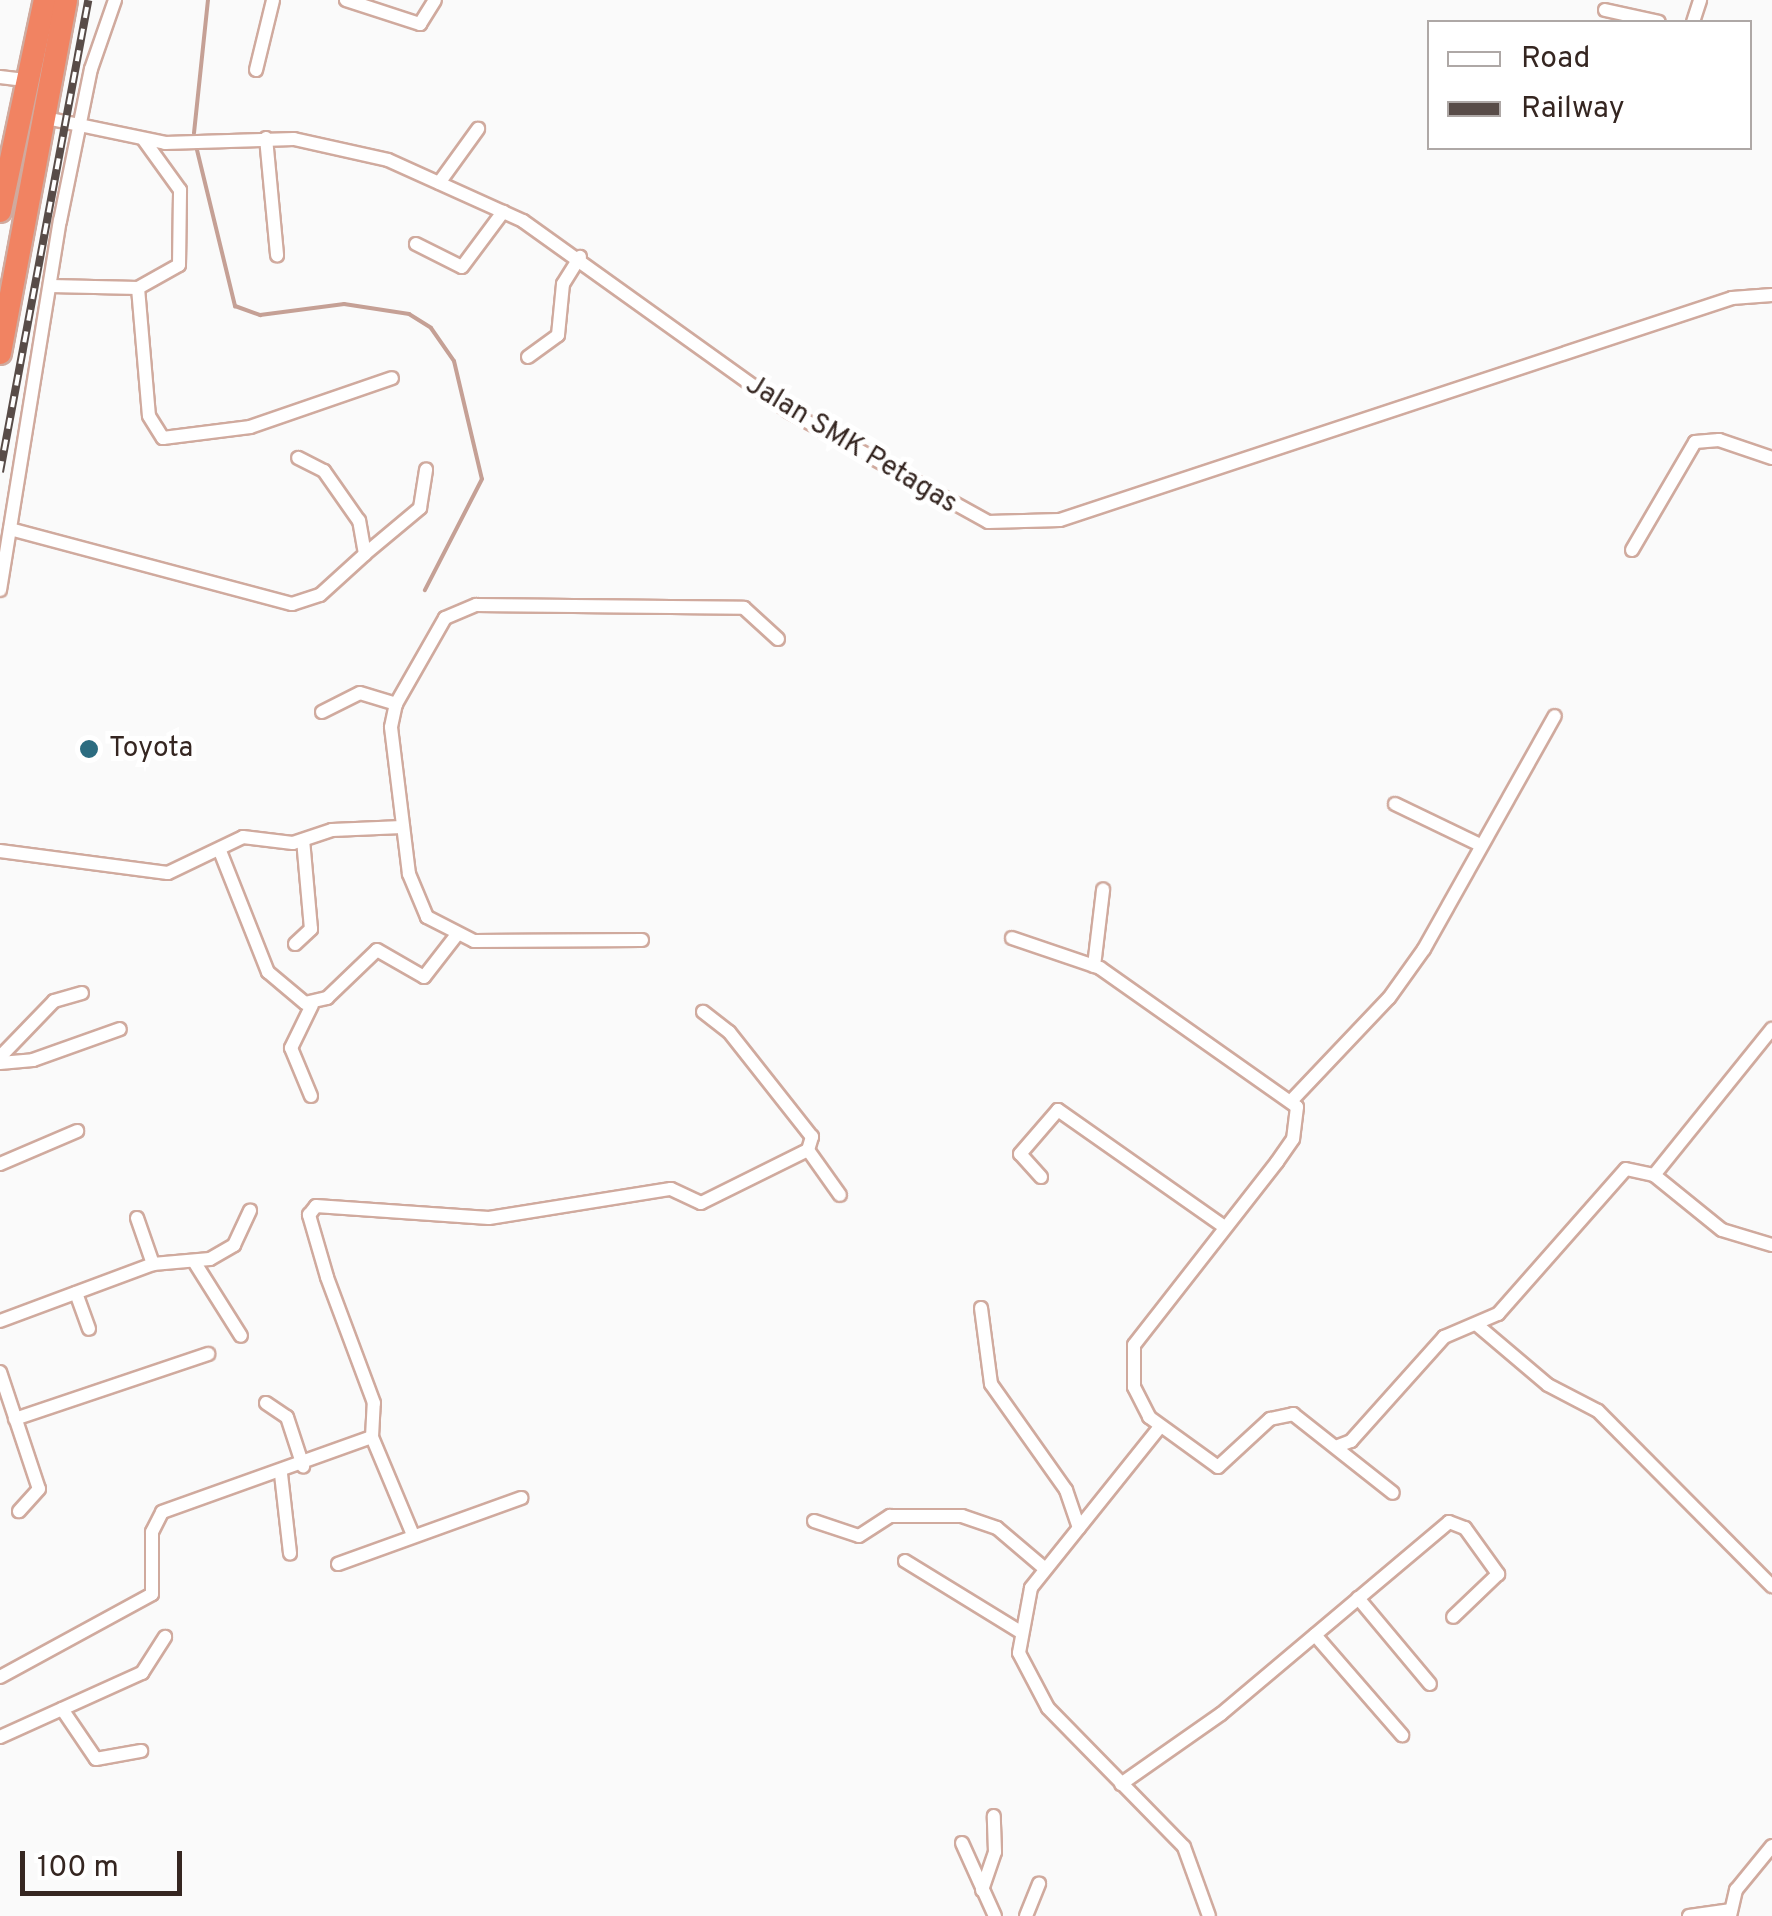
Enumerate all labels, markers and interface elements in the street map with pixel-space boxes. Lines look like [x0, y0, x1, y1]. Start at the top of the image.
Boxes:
legend [1427, 20, 1752, 150]
text: Road [1521, 41, 1590, 78]
text: Railway [1521, 91, 1625, 128]
street label: Jalan SMK Petagas [739, 369, 963, 521]
place label: Toyota [109, 732, 193, 766]
marker: Toyota [78, 738, 100, 760]
scale bar [25, 1831, 188, 1893]
text: 100 m [37, 1850, 119, 1887]

